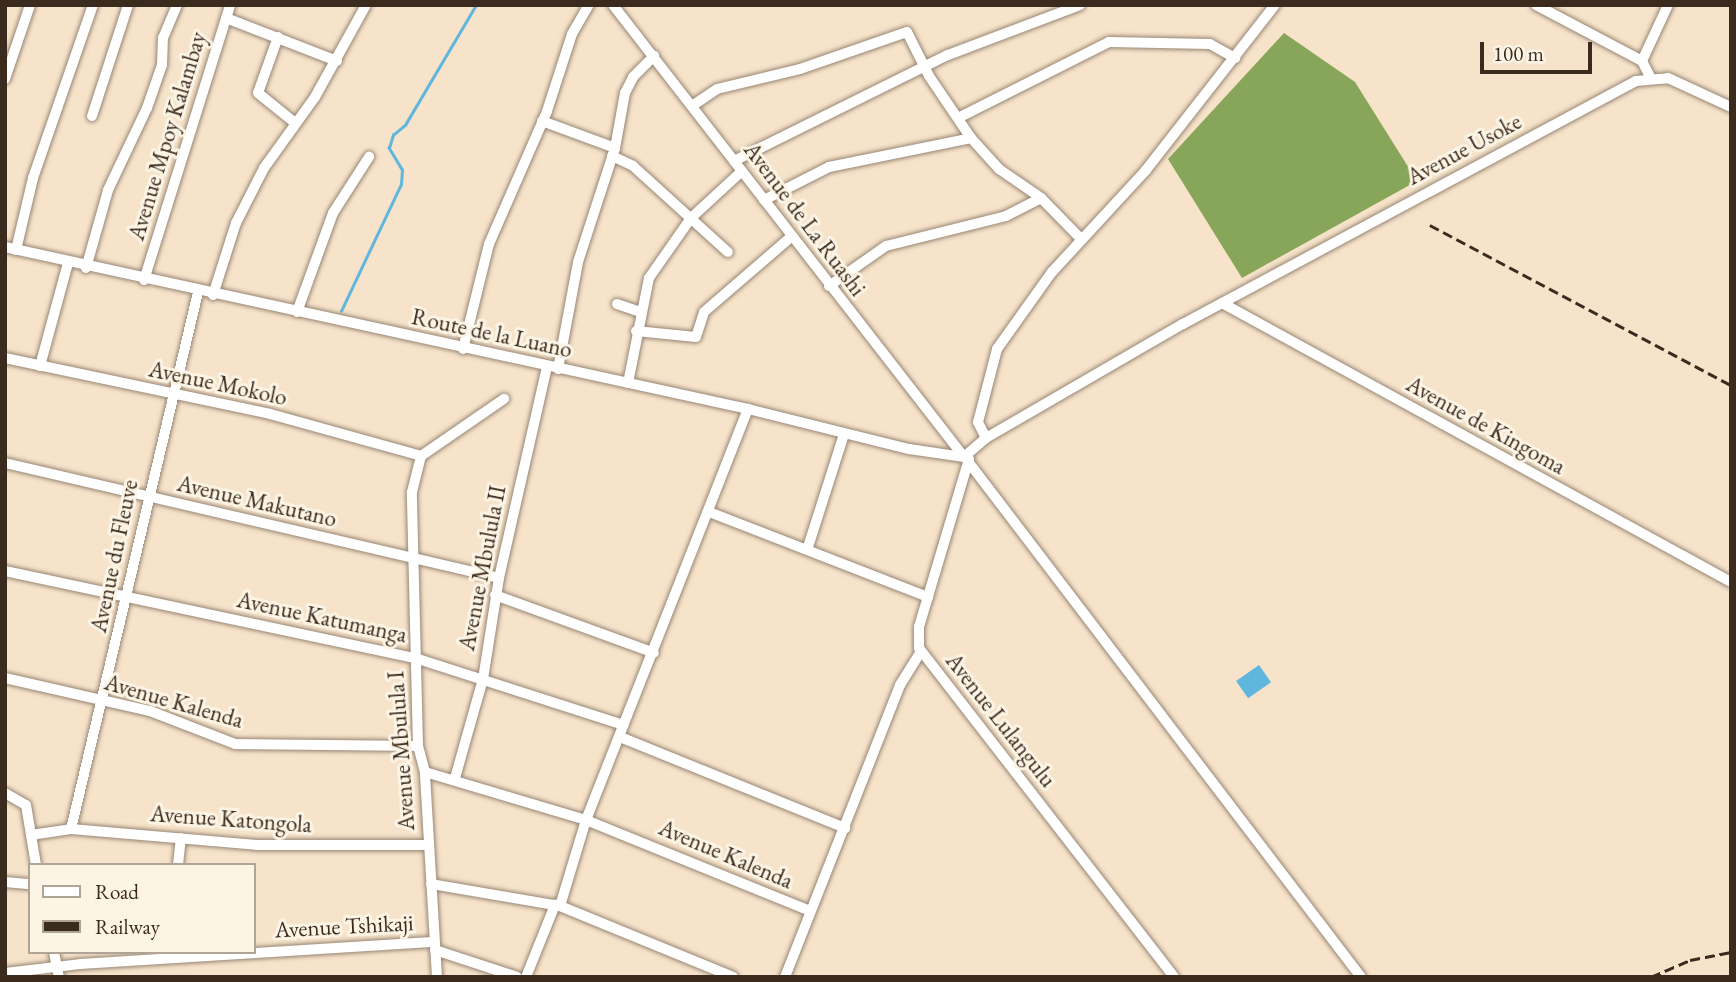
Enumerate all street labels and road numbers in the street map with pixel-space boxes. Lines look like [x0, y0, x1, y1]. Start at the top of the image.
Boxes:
street label: Avenue Mpoy Kalambay [122, 28, 212, 244]
street label: Avenue Usoke [1402, 107, 1526, 191]
street label: Avenue de La Ruashi [738, 137, 872, 301]
street label: Route de la Luano [409, 303, 575, 363]
street label: Avenue Mokolo [146, 355, 290, 411]
street label: Avenue de Kingoma [1402, 370, 1570, 480]
street label: Avenue Makutano [175, 469, 339, 533]
street label: Avenue du Fleuve [84, 477, 144, 635]
street label: Avenue Mbulula II [452, 483, 512, 653]
street label: Avenue Katumanga [234, 585, 410, 649]
street label: Avenue Lulangulu [940, 647, 1062, 793]
street label: Avenue Kalenda [102, 668, 246, 734]
street label: Avenue Mbulula I [382, 670, 420, 832]
street label: Avenue Katongola [149, 800, 313, 838]
street label: Avenue Kalenda [655, 813, 797, 895]
street label: Avenue Tshikaji [274, 909, 414, 943]

